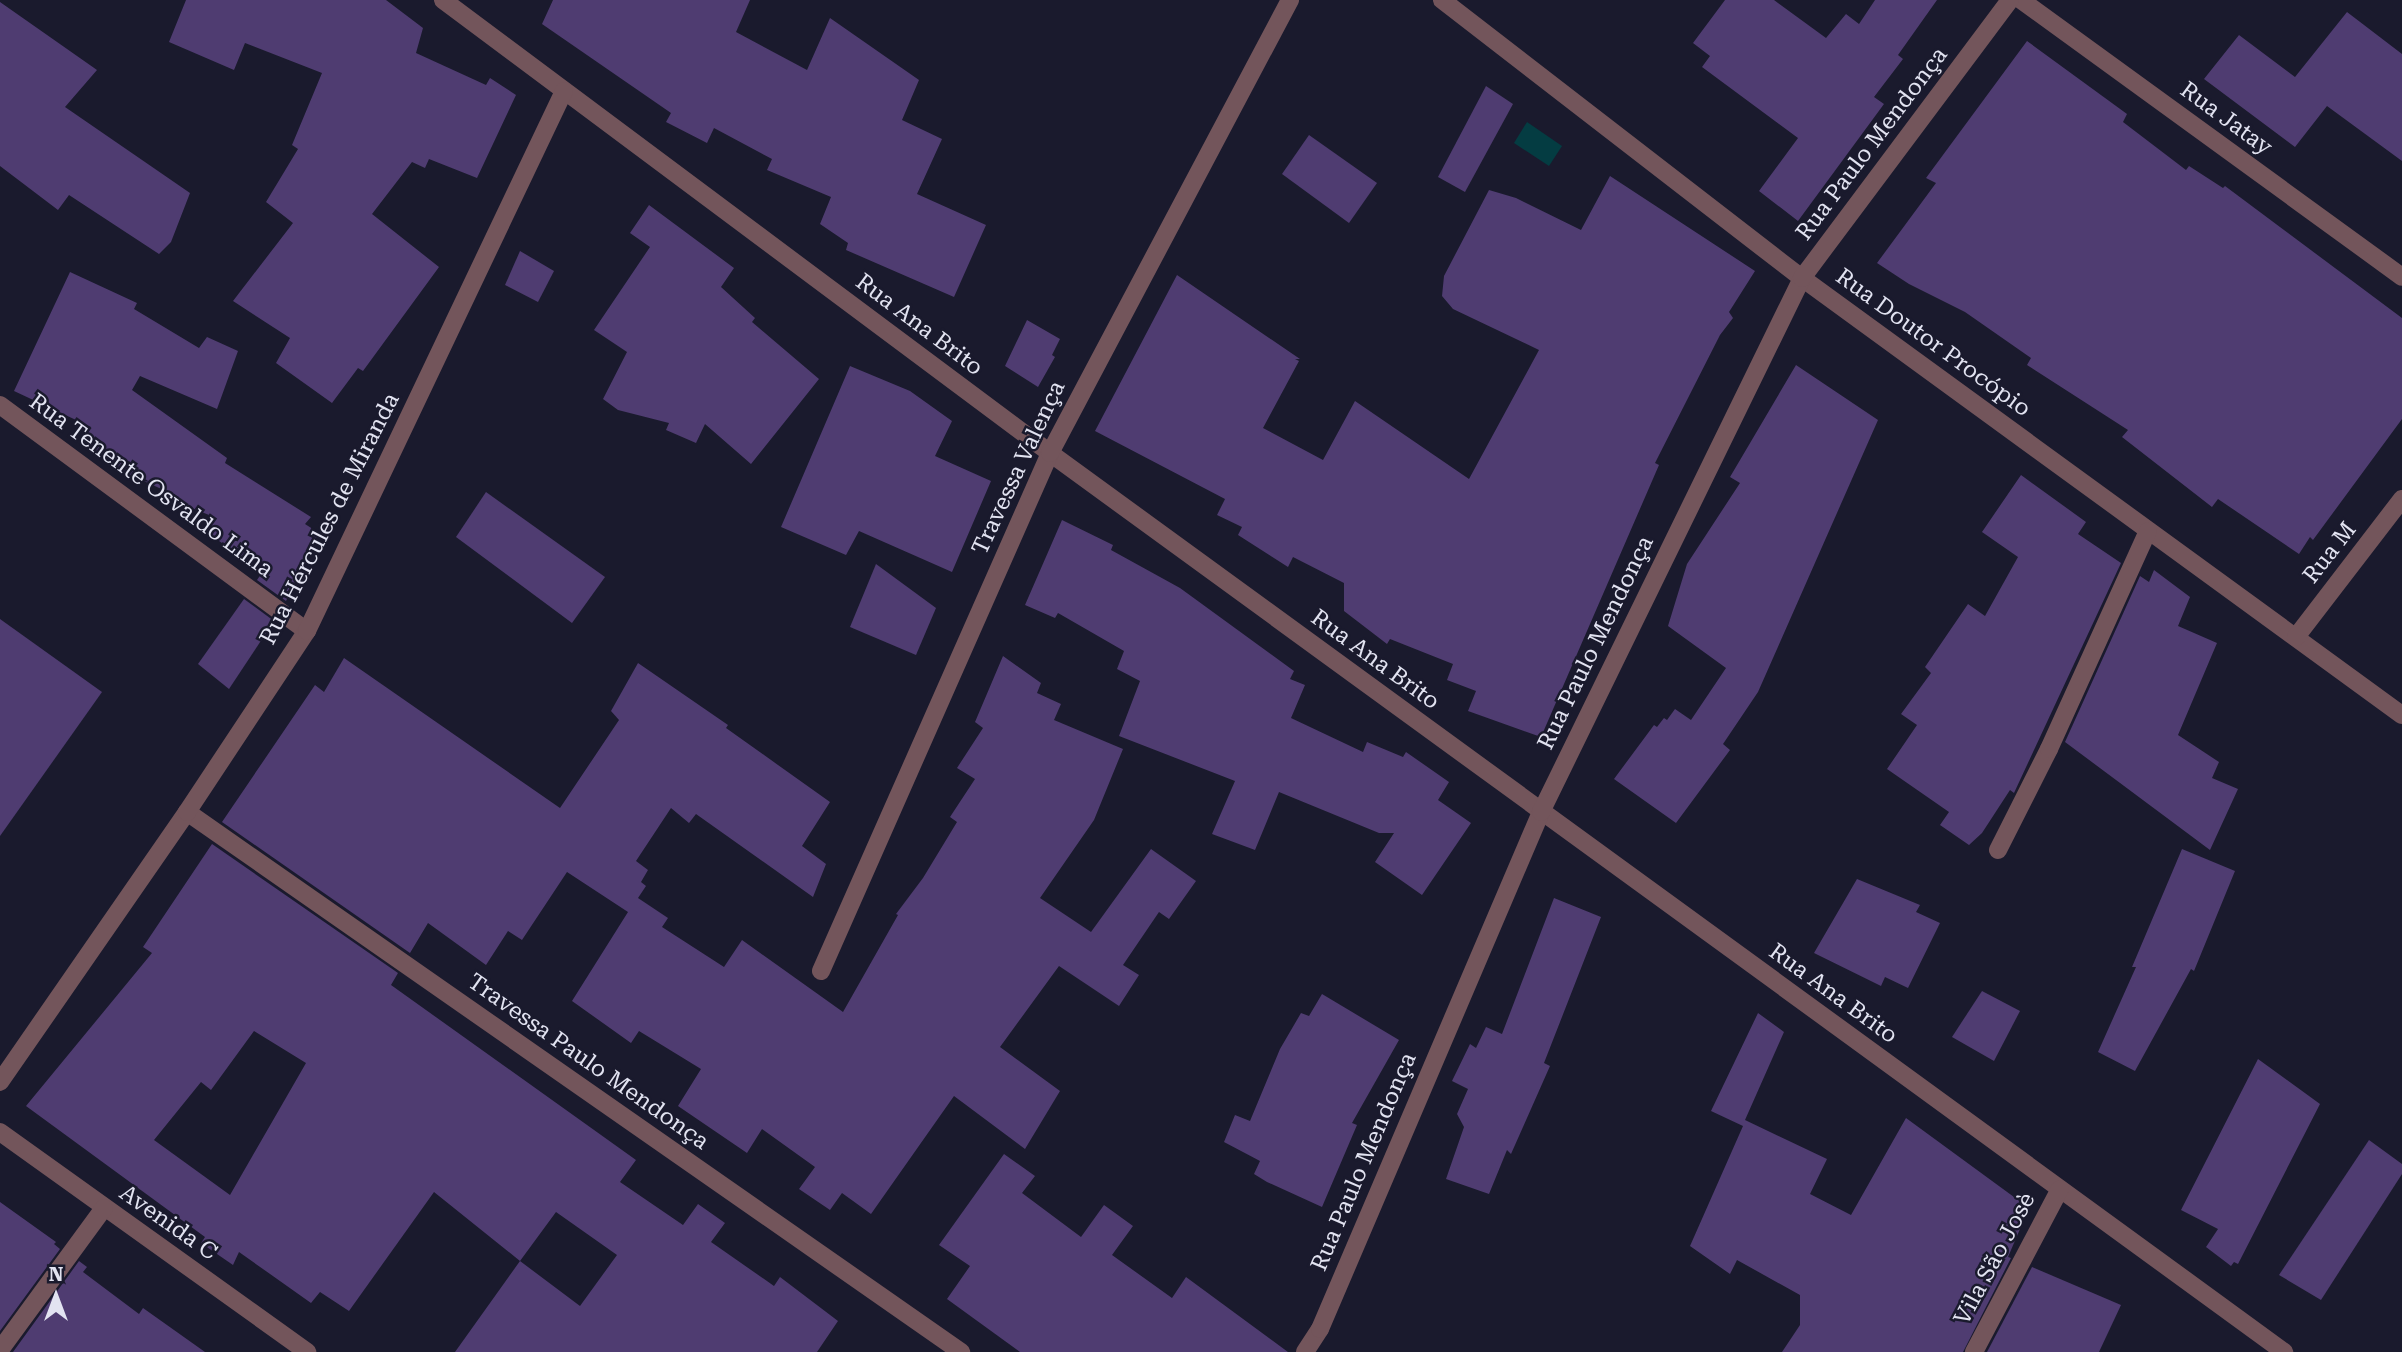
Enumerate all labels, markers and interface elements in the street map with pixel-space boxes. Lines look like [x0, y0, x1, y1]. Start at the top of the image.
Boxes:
street label: Rua Paulo Mendonça [1790, 42, 1954, 246]
street label: Rua Jatay [2175, 76, 2277, 162]
street label: Rua Doutor Procópio [1830, 263, 2036, 423]
street label: Rua Ana Brito [850, 268, 988, 382]
street label: Travessa Valença [967, 377, 1071, 559]
street label: Rua Tenente Osvaldo Lima [24, 388, 278, 584]
street label: Rua Hércules de Miranda [254, 389, 406, 649]
street label: Rua M [2298, 517, 2362, 589]
street label: Rua Paulo Mendonça [1532, 532, 1660, 754]
street label: Rua Ana Brito [1305, 604, 1445, 716]
street label: Rua Ana Brito [1763, 938, 1903, 1050]
street label: Travessa Paulo Mendonça [462, 968, 714, 1156]
street label: Rua Paulo Mendonça [1306, 1049, 1422, 1275]
street label: Avenida C [114, 1179, 222, 1267]
street label: Vila São Josè [1949, 1188, 2041, 1330]
north arrow [21, 1261, 91, 1331]
text: N [49, 1263, 63, 1286]

